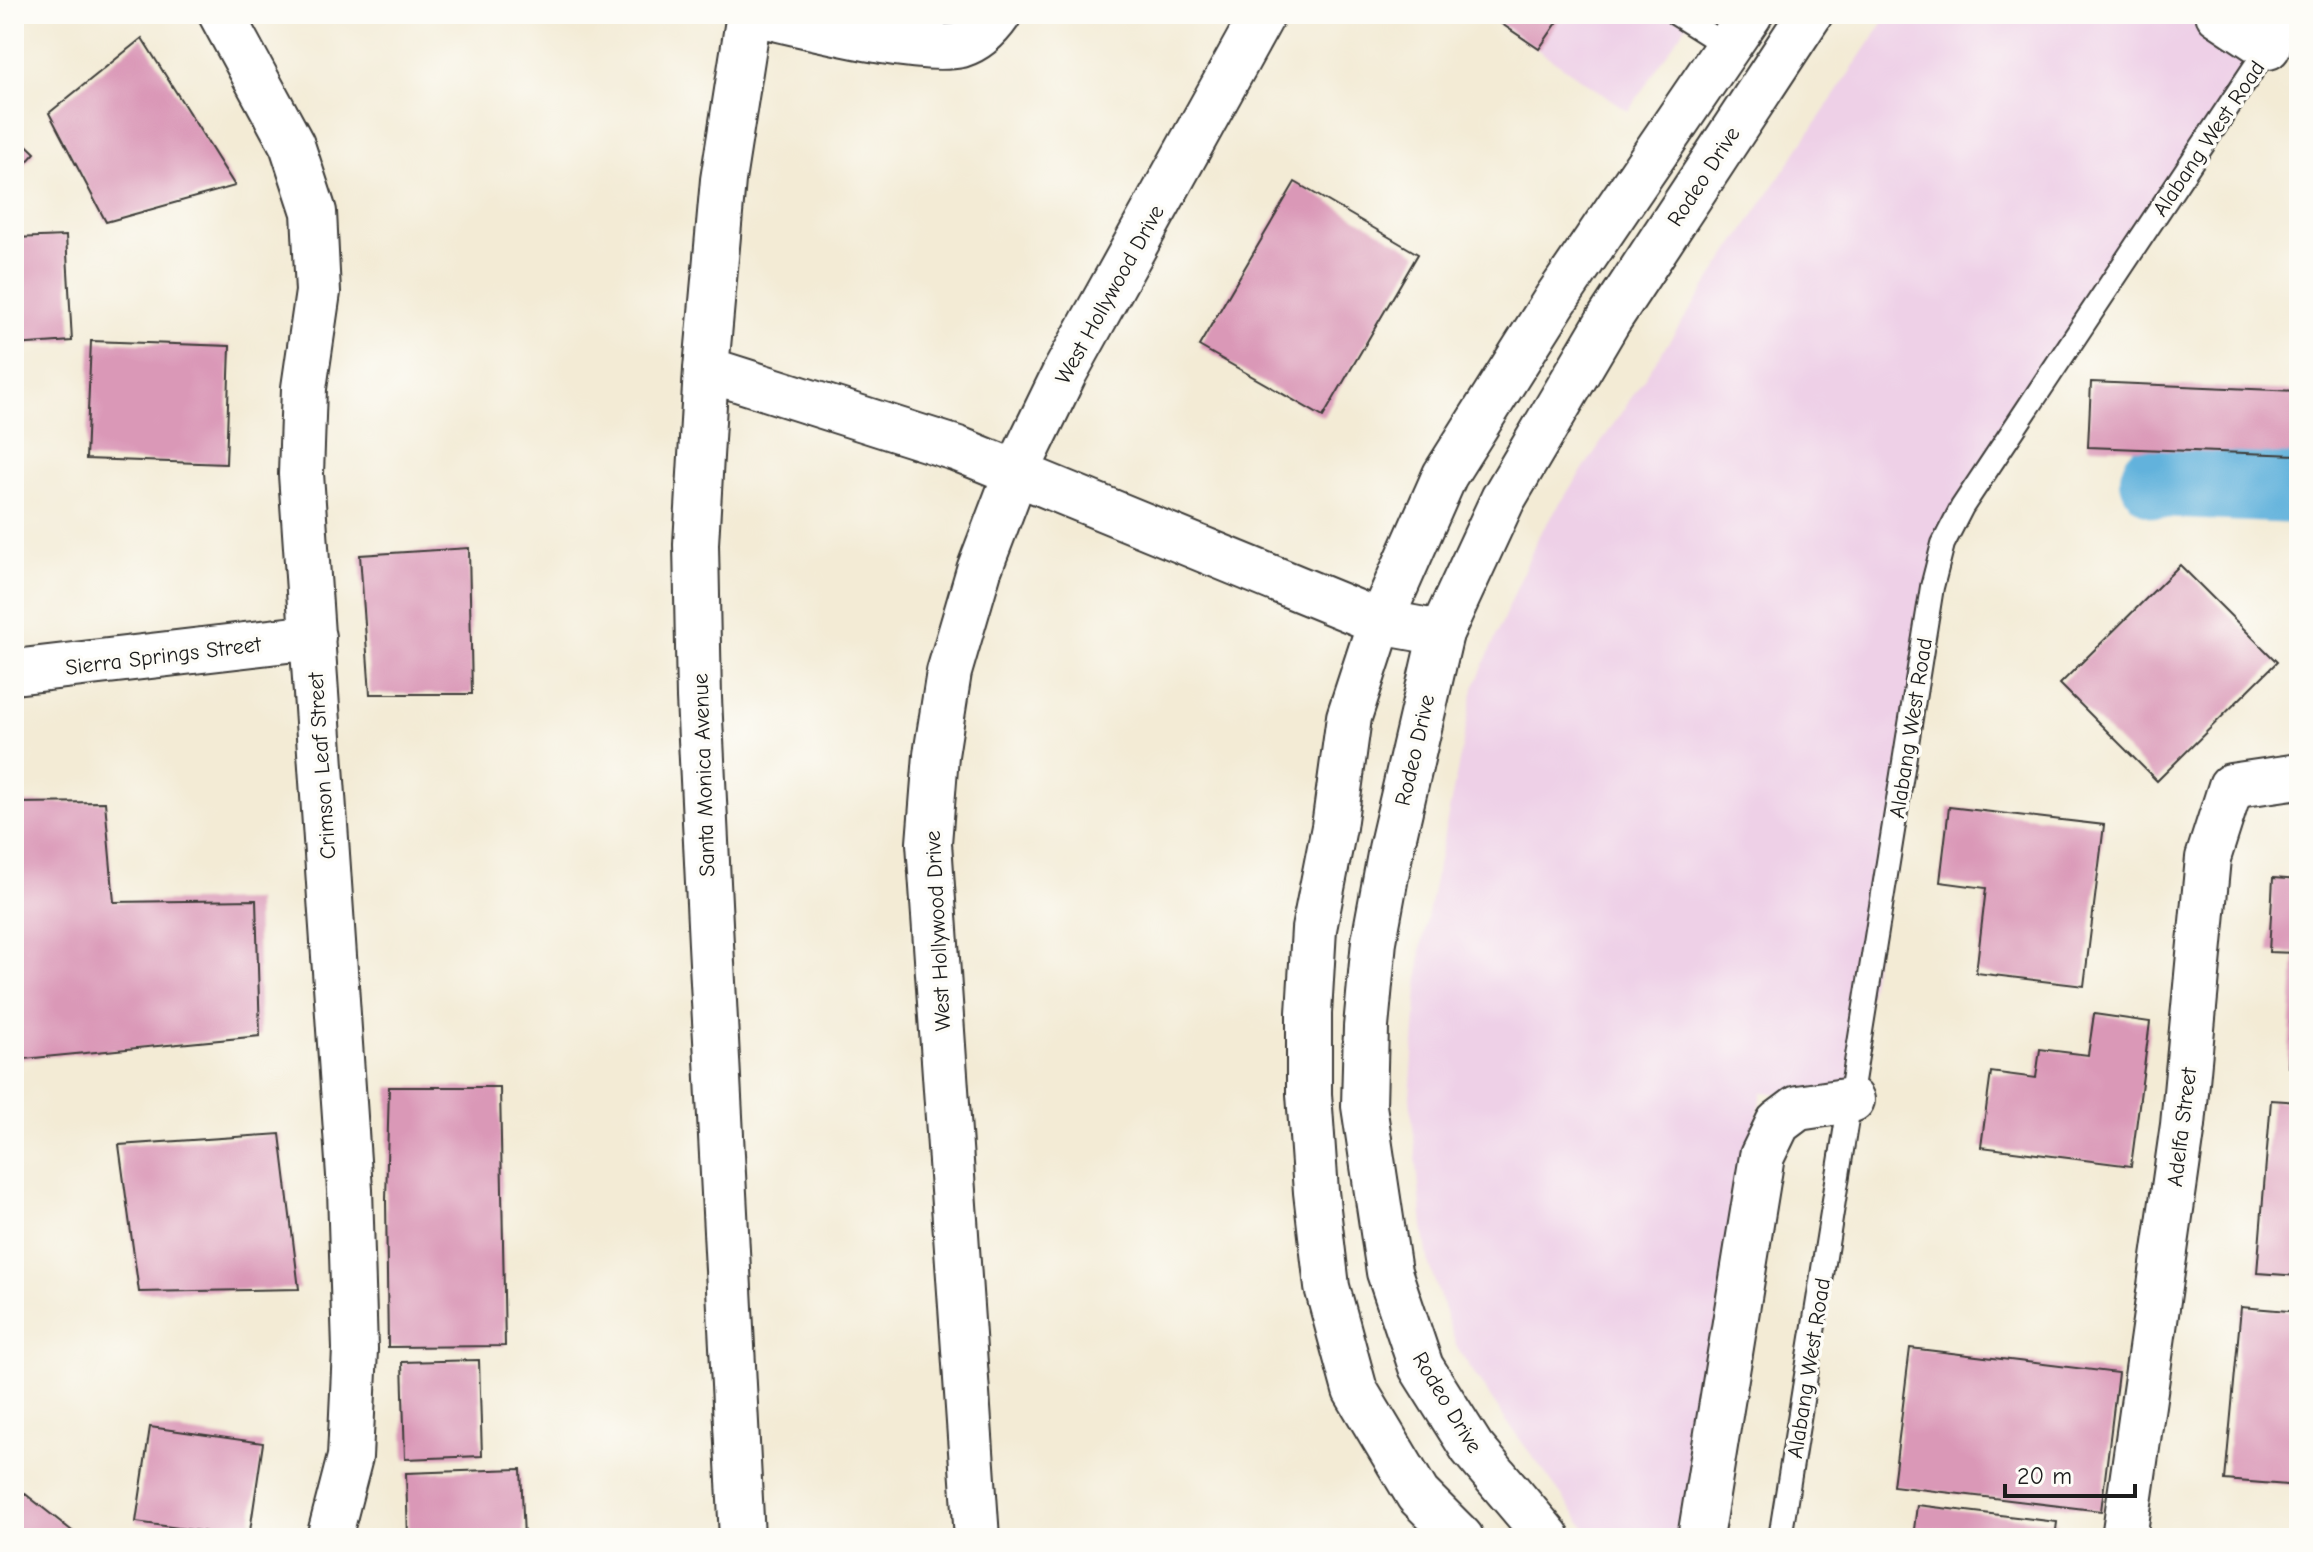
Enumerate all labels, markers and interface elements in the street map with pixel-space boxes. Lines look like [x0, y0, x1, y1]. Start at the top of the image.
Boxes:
street label: Alabang West Road [2147, 56, 2271, 221]
street label: Rodeo Drive [1662, 122, 1746, 231]
street label: West Hollywood Drive [1050, 200, 1170, 389]
street label: Sierra Springs Street [64, 631, 263, 681]
street label: Alabang West Road [1884, 636, 1938, 820]
street label: Crimson Leaf Street [302, 671, 341, 860]
street label: Santa Monica Avenue [687, 673, 721, 877]
street label: Rodeo Drive [1390, 692, 1440, 808]
street label: West Hollywood Drive [920, 830, 956, 1032]
street label: Adelfa Street [2162, 1065, 2202, 1188]
street label: Alabang West Road [1782, 1276, 1836, 1460]
street label: Rodeo Drive [1407, 1347, 1488, 1458]
scale bar [2005, 1448, 2135, 1498]
text: 20 m [2017, 1462, 2072, 1490]

